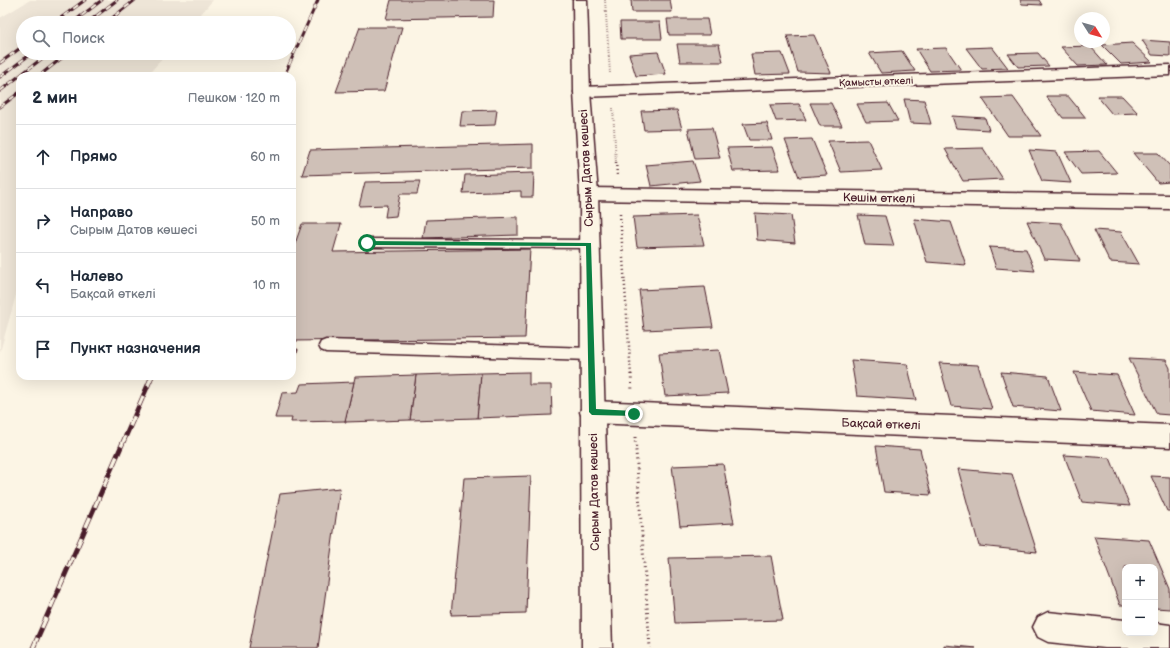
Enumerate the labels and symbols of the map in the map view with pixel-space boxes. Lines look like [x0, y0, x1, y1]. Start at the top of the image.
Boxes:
north arrow [1074, 12, 1110, 48]
street label: Қамысты өткелі [839, 75, 913, 89]
street label: Сырым Датов көшесі [576, 109, 597, 227]
street label: Көшім өткелі [843, 190, 915, 207]
route start [358, 234, 376, 252]
route end [625, 405, 643, 423]
street label: Бақсай өткелі [841, 416, 921, 433]
street label: Сырым Датов көшесі [586, 433, 603, 551]

